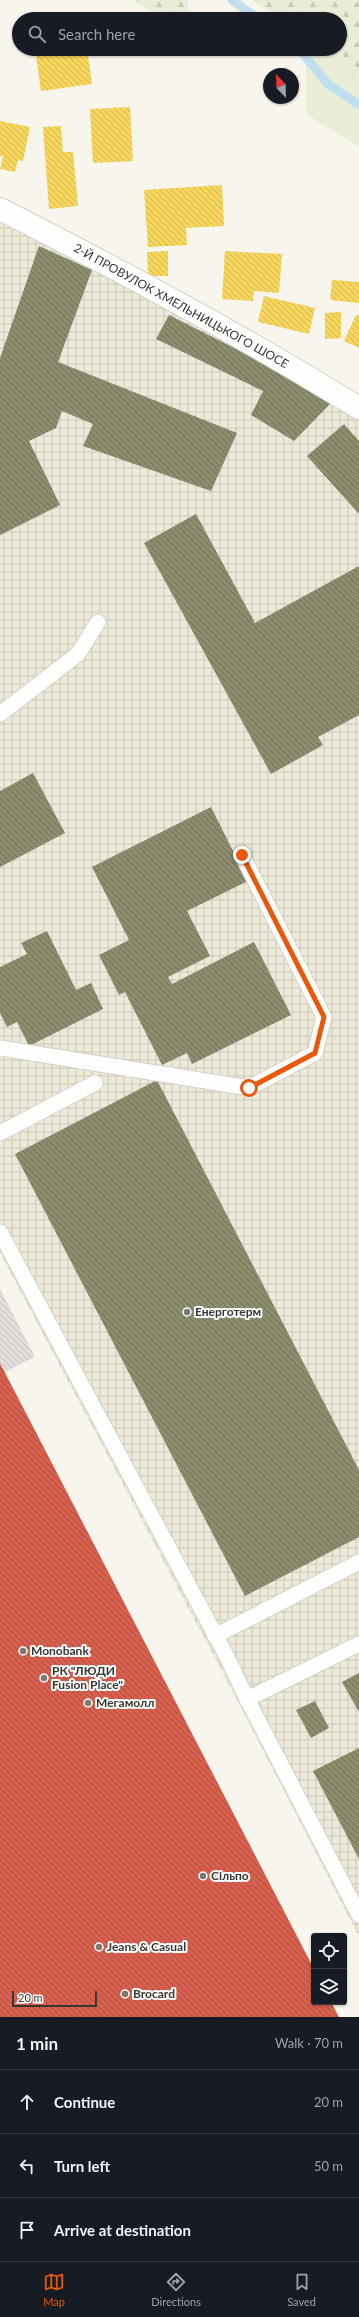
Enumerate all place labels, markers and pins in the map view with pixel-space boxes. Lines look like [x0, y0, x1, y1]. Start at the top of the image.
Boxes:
place label: Енерготерм [195, 1304, 261, 1319]
marker: Енерготерм [182, 1307, 192, 1317]
place label: Monobank [31, 1643, 89, 1658]
marker: Monobank [18, 1646, 28, 1656]
place label: РК "ЛЮДИ Fusion Place" [52, 1663, 123, 1692]
marker: РК "ЛЮДИ Fusion Place" [39, 1673, 49, 1683]
place label: Мегамолл [96, 1695, 154, 1710]
marker: Мегамолл [83, 1698, 93, 1708]
place label: Сільпо [211, 1868, 249, 1883]
marker: Сільпо [198, 1871, 208, 1881]
place label: Jeans & Casual [107, 1939, 186, 1954]
marker: Jeans & Casual [94, 1942, 104, 1952]
place label: Brocard [133, 1986, 175, 2001]
marker: Brocard [120, 1989, 130, 1999]

